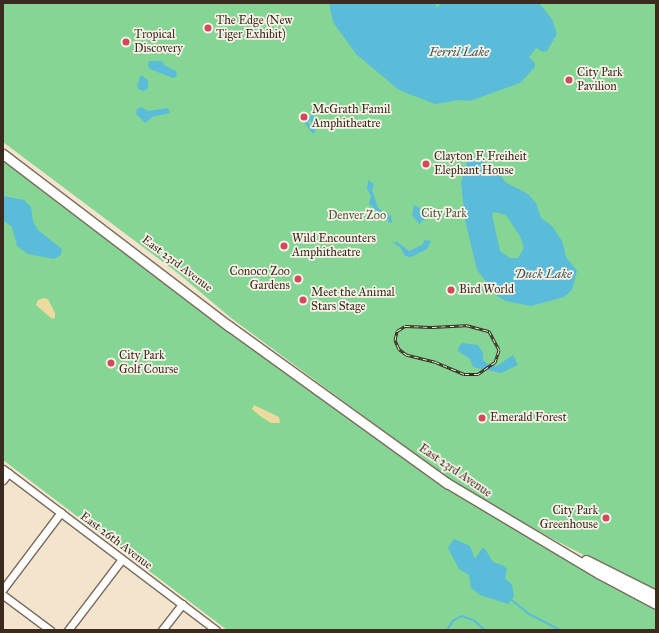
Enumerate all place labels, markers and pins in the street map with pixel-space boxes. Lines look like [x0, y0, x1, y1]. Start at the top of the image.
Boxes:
place label: The Edge (New Tiger Exhibit) [216, 14, 292, 42]
marker: The Edge (New Tiger Exhibit) [203, 23, 213, 33]
place label: Tropical Discovery [134, 28, 183, 56]
marker: Tropical Discovery [121, 37, 131, 47]
place label: City Park Pavilion [577, 66, 623, 94]
marker: City Park Pavilion [564, 75, 574, 85]
place label: McGrath Famil Amphitheatre [312, 103, 390, 131]
marker: McGrath Famil Amphitheatre [299, 112, 309, 122]
place label: Clayton F. Freiheit Elephant House [434, 150, 527, 178]
marker: Clayton F. Freiheit Elephant House [421, 159, 431, 169]
place label: Wild Encounters Amphitheatre [292, 232, 376, 260]
marker: Wild Encounters Amphitheatre [279, 241, 289, 251]
place label: Conoco Zoo Gardens [229, 265, 290, 293]
marker: Conoco Zoo Gardens [293, 274, 303, 284]
place label: Bird World [459, 283, 514, 297]
marker: Bird World [446, 285, 456, 295]
place label: Meet the Animal Stars Stage [311, 286, 395, 314]
marker: Meet the Animal Stars Stage [298, 295, 308, 305]
place label: City Park Golf Course [119, 349, 178, 377]
marker: City Park Golf Course [106, 358, 116, 368]
place label: Emerald Forest [490, 411, 567, 425]
marker: Emerald Forest [477, 413, 487, 423]
place label: City Park Greenhouse [540, 504, 598, 532]
marker: City Park Greenhouse [601, 513, 611, 523]

